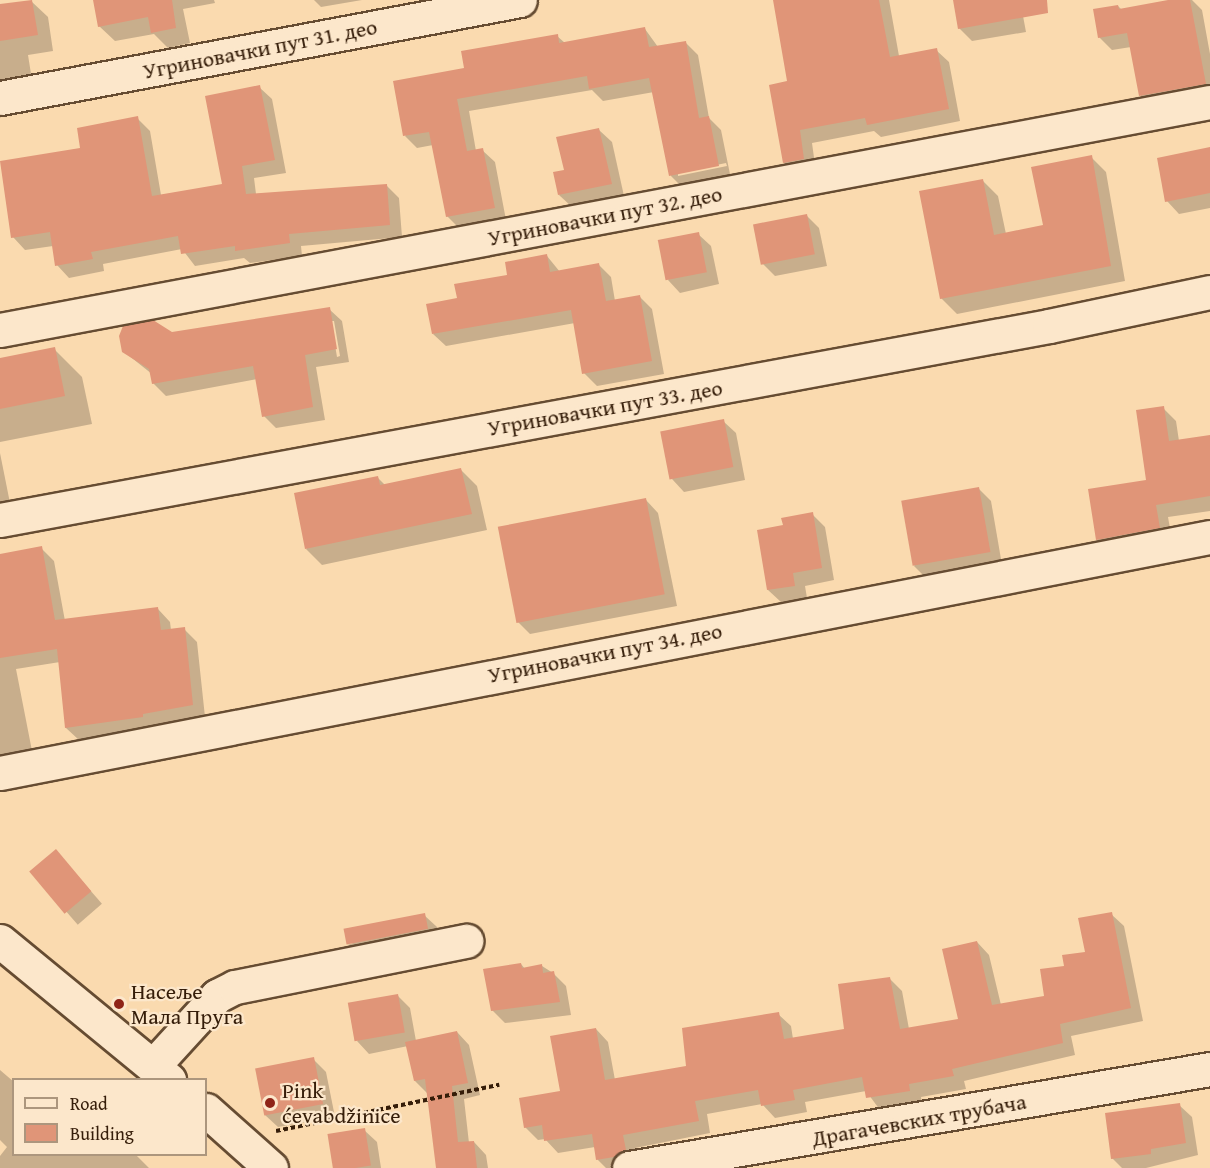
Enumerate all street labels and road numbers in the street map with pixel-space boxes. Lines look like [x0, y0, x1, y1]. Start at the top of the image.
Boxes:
street label: Угриновачки пут 31. део [141, 13, 379, 85]
street label: Угриновачки пут 32. део [486, 180, 724, 252]
street label: Угриновачки пут 33. део [486, 374, 724, 442]
street label: Угриновачки пут 34. део [486, 617, 724, 689]
street label: Драгачевских трубача [810, 1088, 1028, 1152]

